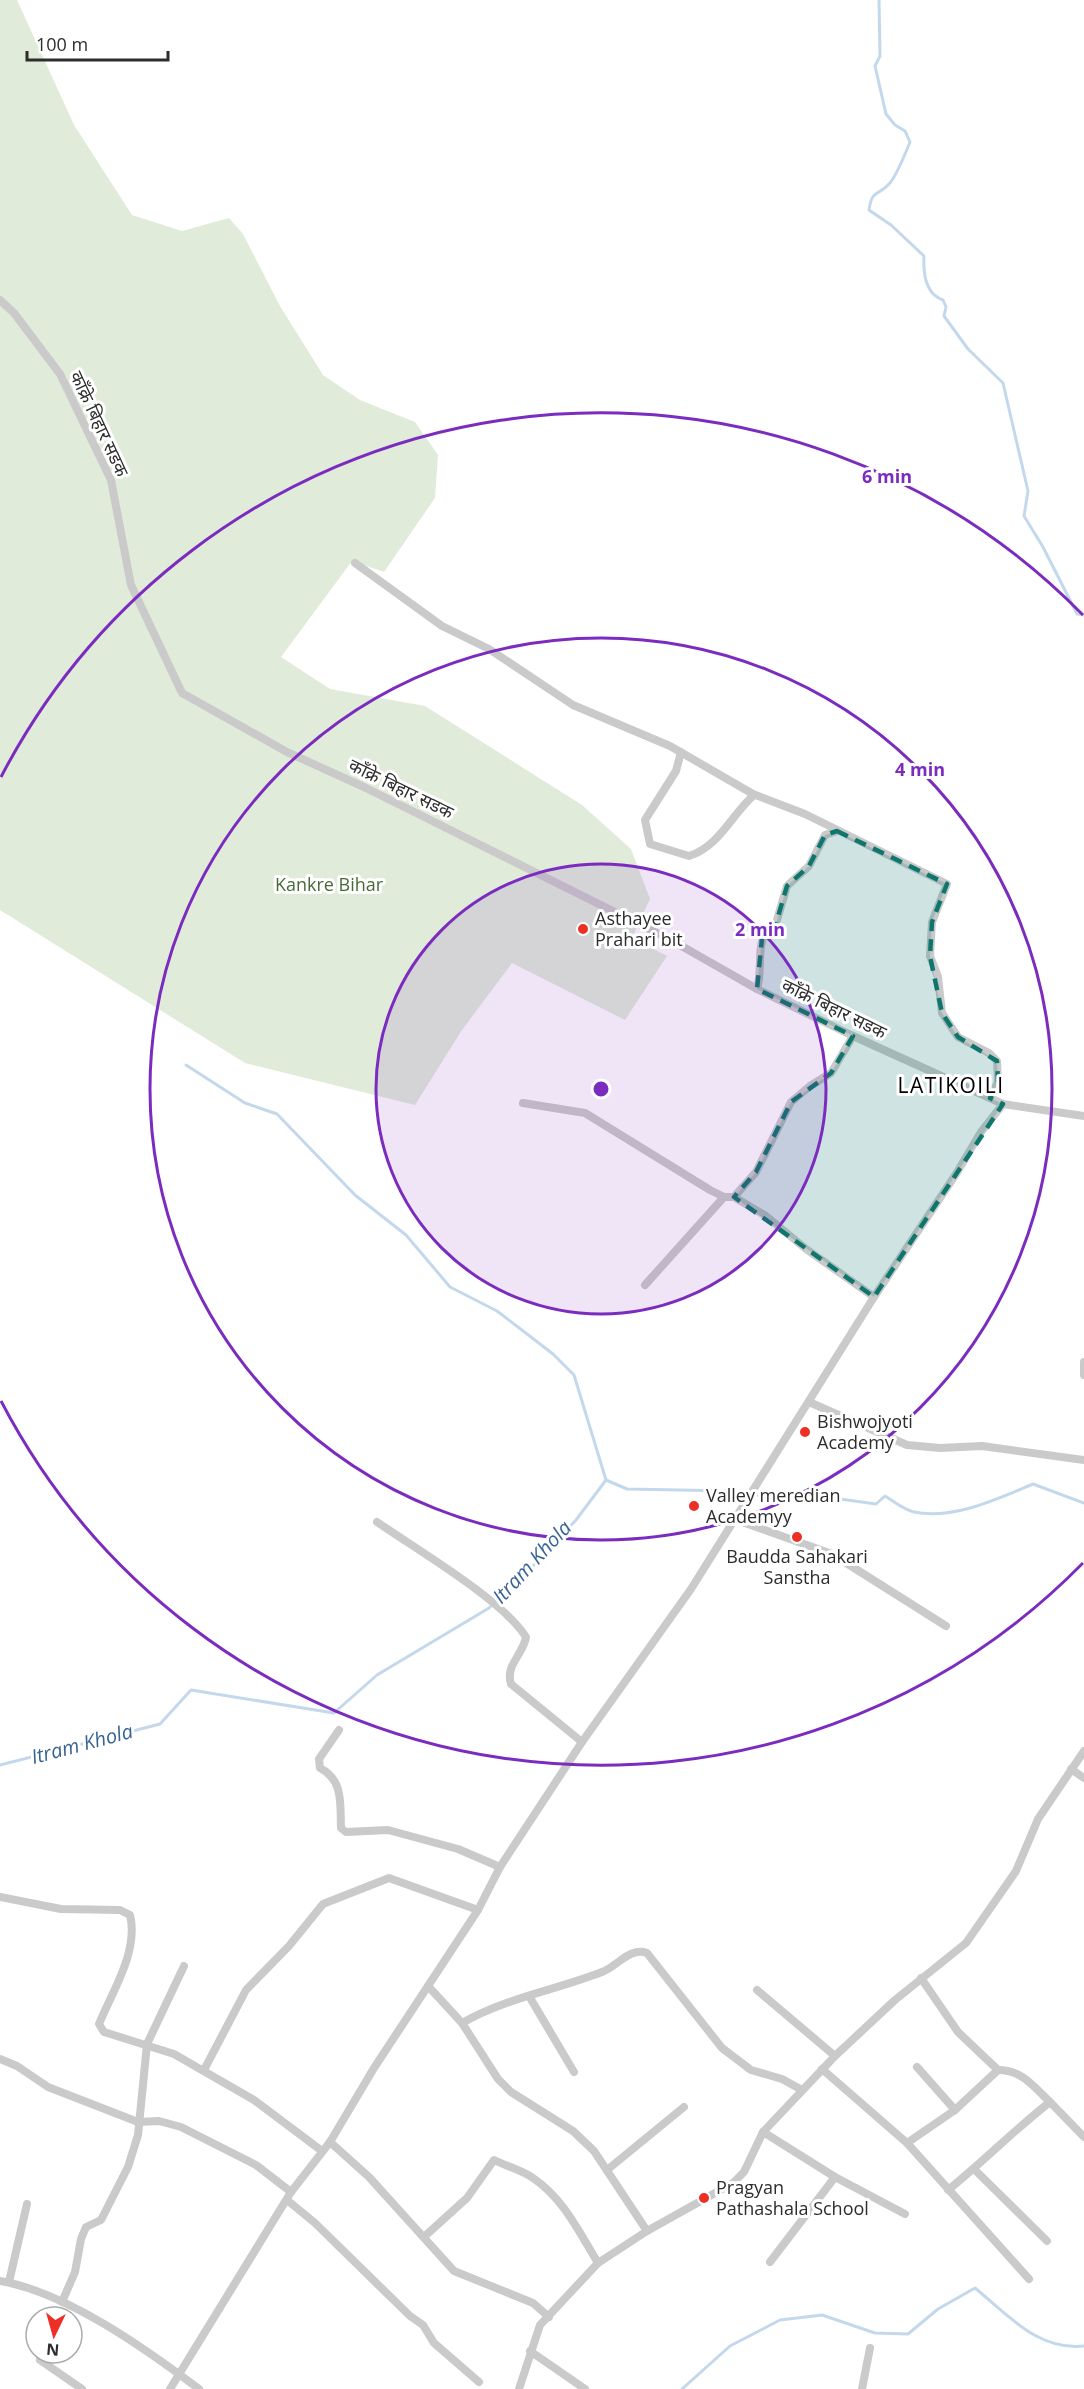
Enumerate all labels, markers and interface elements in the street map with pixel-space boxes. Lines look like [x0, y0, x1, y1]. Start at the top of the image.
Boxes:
scale bar [27, 24, 168, 62]
text: 100 m [36, 32, 88, 56]
street label: काँक्रे बिहार सडक [65, 367, 135, 481]
text: 6 min [862, 464, 912, 488]
street label: काँक्रे बिहार सडक [345, 752, 459, 824]
text: 4 min [895, 757, 945, 781]
park label: Kankre Bihar [275, 872, 384, 896]
place label: Asthayee Prahari bit [595, 906, 683, 951]
text: 2 min [735, 917, 785, 941]
marker: Asthayee Prahari bit [576, 922, 590, 936]
street label: काँक्रे बिहार सडक [778, 972, 892, 1044]
district label: LATIKOILI [897, 1071, 1005, 1099]
centre of rings [591, 1079, 611, 1099]
place label: Bishwojyoti Academy [817, 1409, 913, 1454]
marker: Bishwojyoti Academy [798, 1425, 812, 1439]
place label: Valley meredian Academyy [706, 1483, 840, 1528]
marker: Valley meredian Academyy [687, 1499, 701, 1513]
water label: Itram Khola [486, 1514, 577, 1609]
marker: Baudda Sahakari Sanstha [790, 1530, 804, 1544]
place label: Baudda Sahakari Sanstha [726, 1544, 868, 1589]
water label: Itram Khola [28, 1717, 136, 1770]
place label: Pragyan Pathashala School [716, 2175, 869, 2220]
marker: Pragyan Pathashala School [697, 2191, 711, 2205]
north arrow [24, 2305, 84, 2365]
text: N [45, 2338, 60, 2361]

